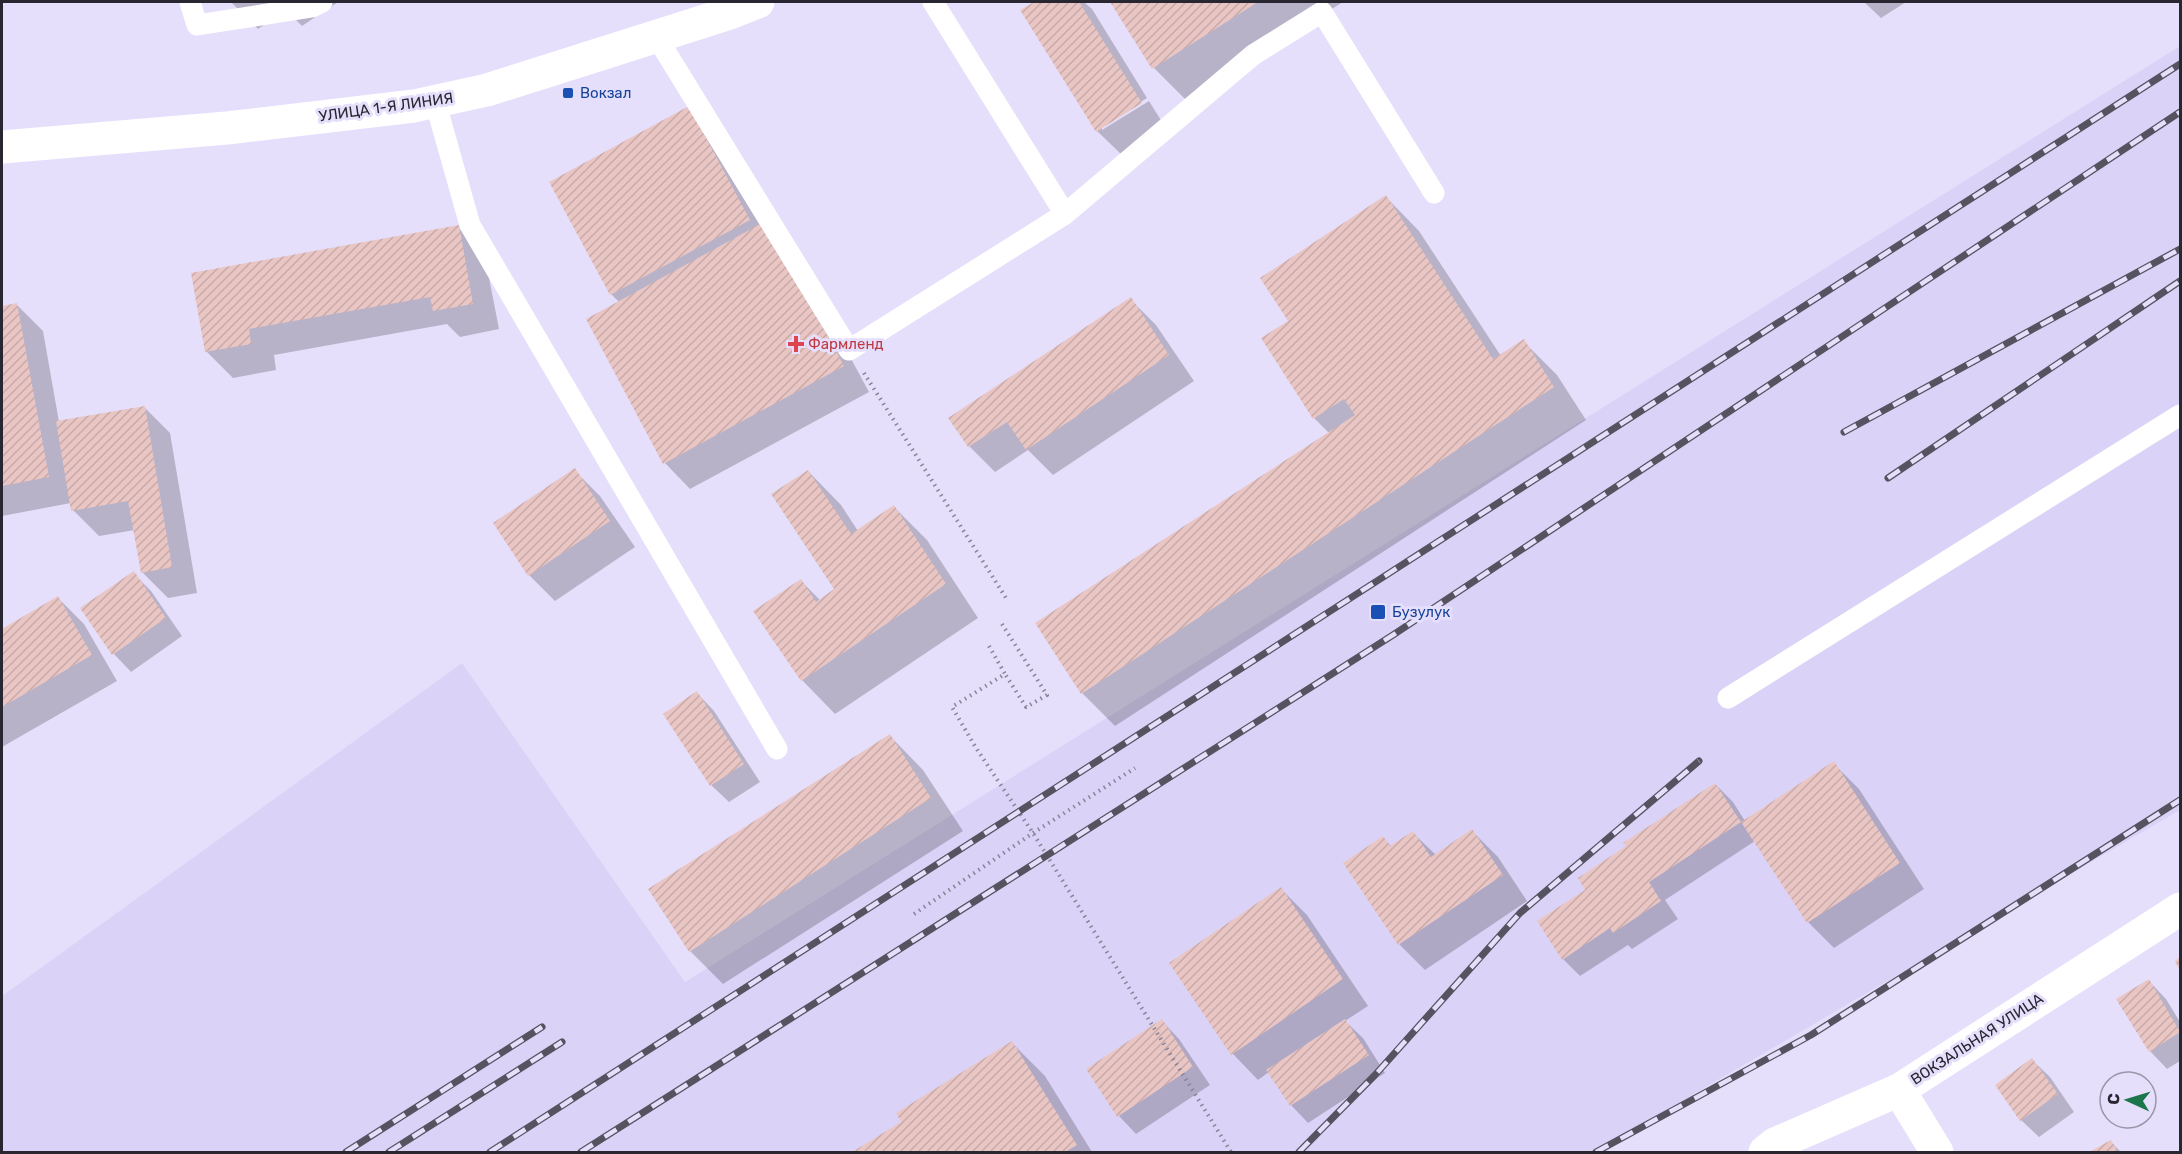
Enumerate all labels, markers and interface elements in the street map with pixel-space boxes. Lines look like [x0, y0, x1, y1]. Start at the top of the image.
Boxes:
place label: Вокзал [580, 84, 631, 102]
marker: Вокзал [561, 86, 575, 100]
street label: УЛИЦА 1-Я ЛИНИЯ [318, 89, 454, 125]
place label: Фармленд [808, 335, 884, 353]
marker: Фармленд [789, 337, 803, 351]
marker: Бузулук [1369, 603, 1387, 621]
place label: Бузулук [1392, 603, 1450, 621]
street label: ВОКЗАЛЬНАЯ УЛИЦА [1907, 989, 2047, 1089]
north arrow [2098, 1070, 2158, 1130]
text: С [2104, 1093, 2123, 1105]

